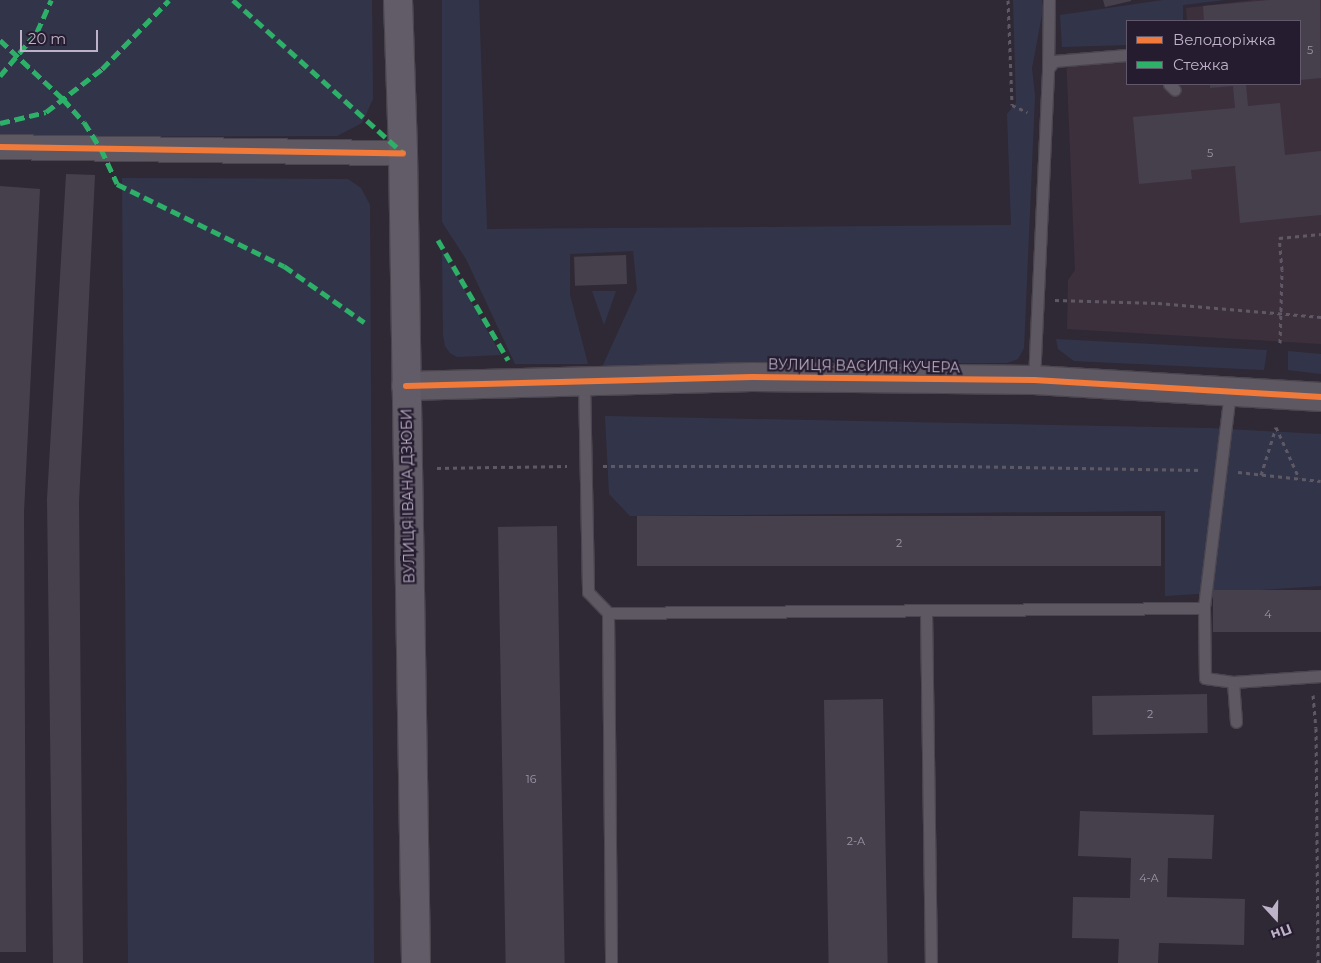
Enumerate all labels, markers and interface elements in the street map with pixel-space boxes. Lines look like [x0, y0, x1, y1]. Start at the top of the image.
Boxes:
scale bar [22, 20, 100, 52]
legend [1126, 20, 1301, 85]
text: 20 m [28, 29, 66, 48]
text: Велодоріжка [1173, 30, 1276, 49]
house number: 5 [1307, 43, 1313, 57]
text: Стежка [1173, 55, 1229, 74]
house number: 5 [1207, 146, 1213, 160]
street label: ВУЛИЦЯ ВАСИЛЯ КУЧЕРА [768, 356, 960, 376]
street label: ВУЛИЦЯ ІВАНА ДЗЮБИ [398, 408, 418, 584]
house number: 2 [896, 536, 902, 550]
house number: 4 [1264, 607, 1272, 621]
house number: 2 [1147, 707, 1153, 721]
house number: 16 [526, 772, 536, 786]
house number: 2-А [847, 834, 865, 848]
house number: 4-А [1139, 871, 1159, 885]
north arrow [1251, 893, 1301, 943]
text: Пн [1268, 920, 1294, 944]

